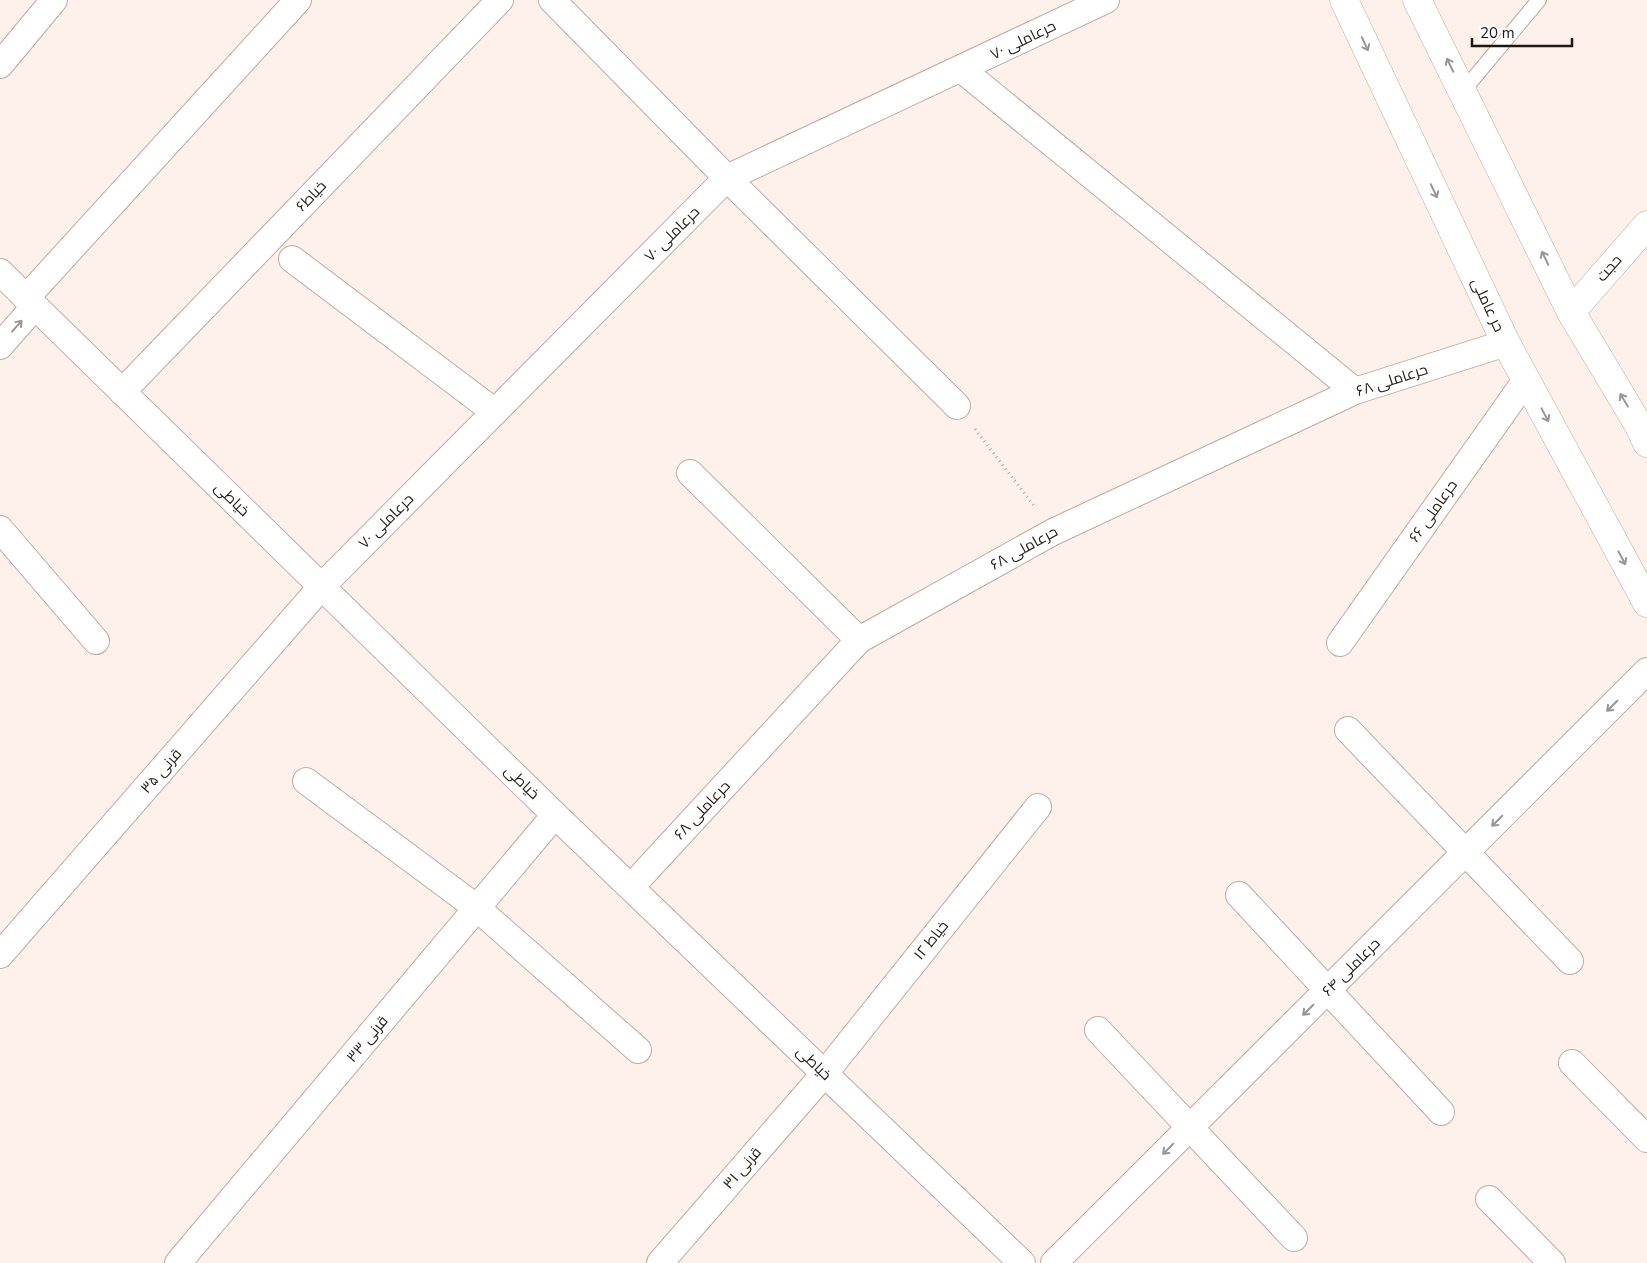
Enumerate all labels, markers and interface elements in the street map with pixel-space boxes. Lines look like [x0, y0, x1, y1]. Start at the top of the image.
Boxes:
scale bar [1472, 15, 1572, 47]
street label: حرعاملی ۷۰ [987, 16, 1059, 64]
text: 20 m [1480, 23, 1515, 43]
one-way arrow [1361, 36, 1370, 51]
one-way arrow [1444, 58, 1454, 73]
street label: خیاط۶ [291, 176, 331, 216]
one-way arrow [1430, 183, 1440, 198]
street label: حرعاملی ۷۰ [640, 202, 704, 266]
street label: حجت [1592, 250, 1626, 286]
one-way arrow [1540, 251, 1549, 266]
street label: حر عاملی [1467, 275, 1509, 335]
one-way arrow [12, 319, 23, 332]
street label: حرعاملی ۶۸ [1354, 359, 1430, 401]
one-way arrow [1618, 393, 1628, 408]
one-way arrow [1540, 408, 1550, 423]
street label: حرعاملی ۶۶ [1404, 476, 1462, 546]
street label: خیاطی [210, 477, 254, 521]
street label: حرعاملی ۷۰ [354, 489, 418, 553]
street label: حرعاملی ۶۸ [987, 521, 1061, 575]
one-way arrow [1618, 550, 1628, 565]
one-way arrow [1606, 700, 1619, 712]
street label: قرنی ۳۵ [136, 744, 186, 798]
street label: خیاطی [500, 760, 544, 804]
street label: حرعاملی ۶۸ [669, 776, 735, 844]
one-way arrow [1492, 814, 1504, 826]
street label: خیاط ۱۲ [909, 916, 953, 964]
street label: حرعاملی ۶۴ [1318, 934, 1384, 1000]
one-way arrow [1302, 1003, 1314, 1016]
street label: قرنی ۳۳ [342, 1011, 392, 1067]
street label: خیاطی [792, 1041, 836, 1085]
street label: قرنی ۳۱ [718, 1143, 766, 1193]
one-way arrow [1162, 1143, 1175, 1155]

